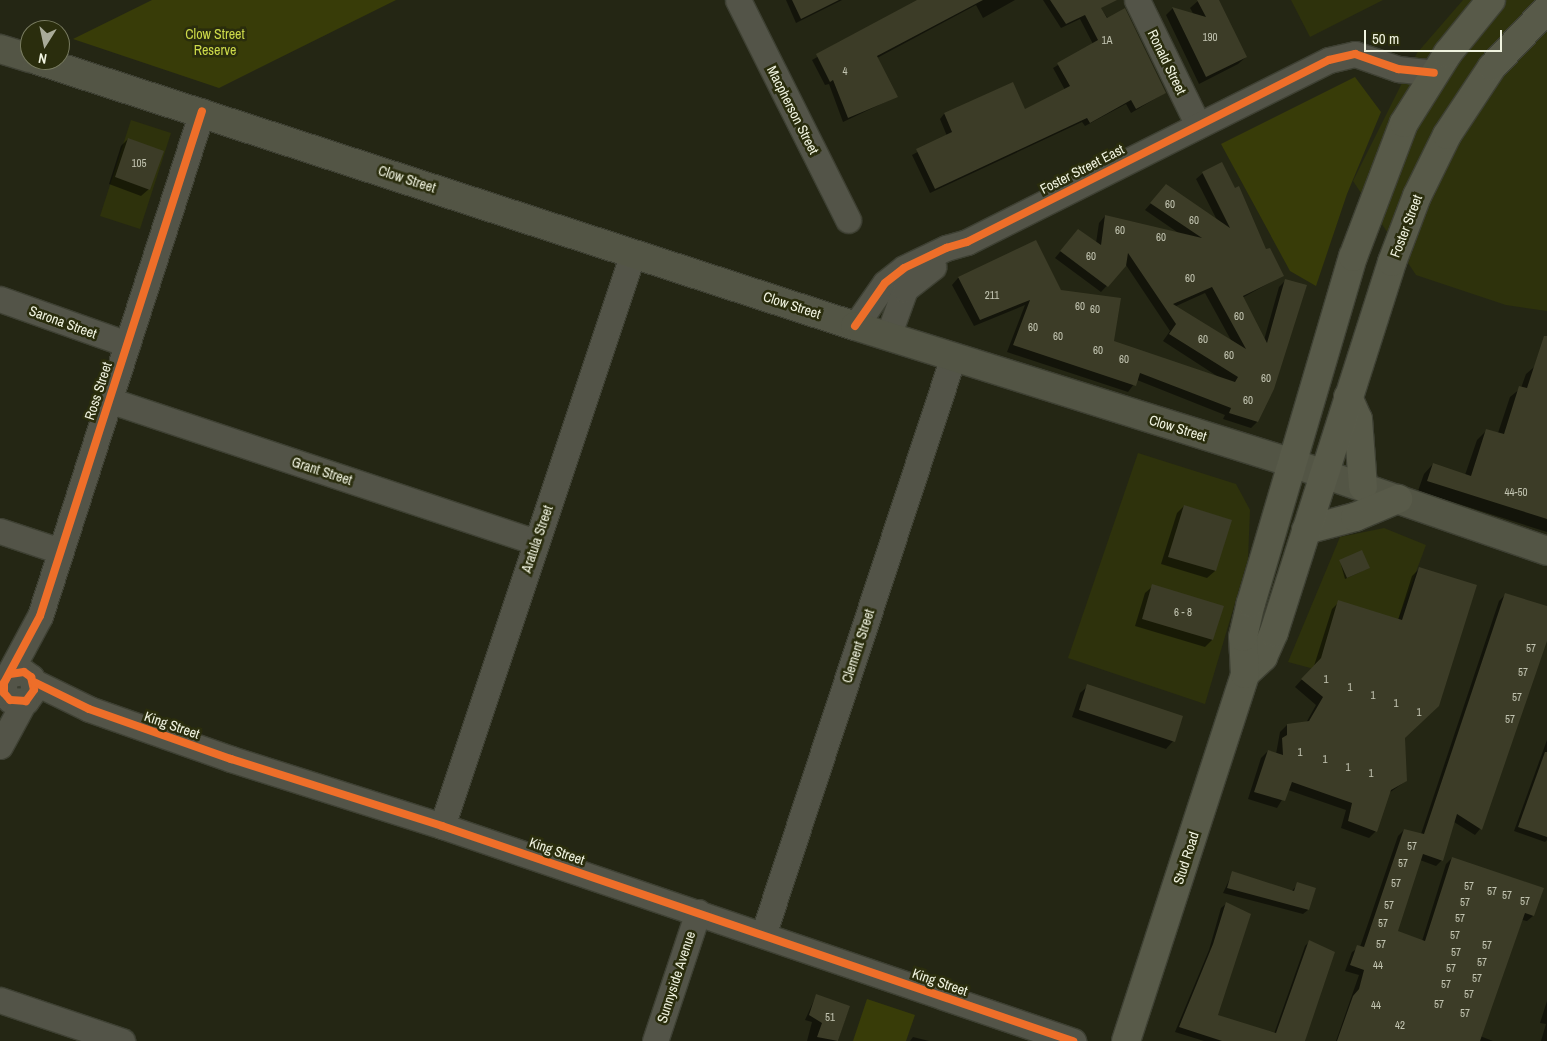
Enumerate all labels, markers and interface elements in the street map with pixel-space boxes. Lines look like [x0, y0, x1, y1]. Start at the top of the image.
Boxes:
north arrow [20, 20, 70, 70]
scale bar [1367, 20, 1504, 52]
park label: Clow Street Reserve [185, 26, 245, 58]
street label: Ronald Street [1144, 27, 1190, 97]
text: 50 m [1372, 28, 1399, 49]
house number: 190 [1202, 30, 1218, 44]
house number: 1A [1101, 33, 1113, 47]
text: N [37, 49, 48, 68]
street label: Macpherson Street [763, 63, 823, 157]
house number: 4 [842, 64, 848, 78]
street label: Foster Street East [1037, 141, 1127, 197]
house number: 105 [131, 156, 147, 170]
street label: Clow Street [376, 162, 438, 196]
street label: Foster Street [1386, 192, 1426, 260]
house number: 60 [1165, 197, 1175, 211]
house number: 60 [1189, 213, 1199, 227]
house number: 60 [1115, 223, 1125, 237]
house number: 60 [1156, 230, 1166, 244]
house number: 60 [1086, 249, 1096, 263]
house number: 60 [1185, 271, 1195, 285]
street label: Clow Street [761, 288, 823, 322]
house number: 211 [985, 288, 999, 302]
house number: 60 [1075, 299, 1085, 313]
street label: Sarona Street [27, 302, 99, 342]
house number: 60 [1090, 302, 1100, 316]
house number: 60 [1234, 309, 1244, 323]
house number: 60 [1028, 320, 1038, 334]
house number: 60 [1053, 329, 1063, 343]
house number: 60 [1198, 332, 1208, 346]
house number: 60 [1093, 343, 1103, 357]
house number: 60 [1224, 348, 1234, 362]
house number: 60 [1119, 352, 1129, 366]
street label: Ross Street [81, 360, 115, 422]
house number: 60 [1261, 371, 1271, 385]
house number: 60 [1243, 393, 1253, 407]
street label: Clow Street [1147, 411, 1209, 445]
street label: Grant Street [290, 453, 354, 489]
house number: 44-50 [1504, 485, 1528, 499]
street label: Aratula Street [518, 503, 556, 575]
house number: 6 - 8 [1174, 605, 1192, 619]
street label: Clement Street [838, 607, 878, 685]
house number: 57 [1526, 641, 1536, 655]
house number: 57 [1518, 665, 1528, 679]
house number: 1 [1323, 672, 1329, 686]
house number: 1 [1347, 680, 1353, 694]
house number: 1 [1370, 688, 1376, 702]
house number: 57 [1512, 690, 1522, 704]
house number: 1 [1393, 696, 1399, 710]
house number: 1 [1416, 705, 1422, 719]
street label: King Street [142, 708, 202, 742]
house number: 57 [1505, 712, 1515, 726]
house number: 1 [1297, 745, 1303, 759]
house number: 1 [1322, 752, 1328, 766]
house number: 1 [1345, 760, 1351, 774]
house number: 1 [1368, 766, 1374, 780]
street label: Stud Road [1170, 830, 1202, 886]
street label: King Street [527, 834, 587, 868]
house number: 57 [1407, 839, 1417, 853]
house number: 57 [1398, 856, 1408, 870]
house number: 57 [1391, 876, 1401, 890]
house number: 57 [1464, 879, 1474, 893]
house number: 57 [1487, 884, 1497, 898]
house number: 57 [1502, 888, 1512, 902]
house number: 57 [1520, 894, 1530, 908]
house number: 57 [1460, 895, 1470, 909]
house number: 57 [1384, 898, 1394, 912]
house number: 57 [1455, 911, 1465, 925]
house number: 57 [1378, 916, 1388, 930]
house number: 57 [1450, 928, 1460, 942]
street label: Sunnyside Avenue [653, 929, 699, 1025]
house number: 57 [1376, 937, 1386, 951]
house number: 57 [1482, 938, 1492, 952]
house number: 57 [1451, 945, 1461, 959]
house number: 57 [1477, 955, 1487, 969]
house number: 44 [1373, 958, 1383, 972]
house number: 57 [1446, 961, 1456, 975]
street label: King Street [910, 965, 970, 999]
house number: 57 [1472, 971, 1482, 985]
house number: 57 [1441, 977, 1451, 991]
house number: 57 [1464, 987, 1474, 1001]
house number: 57 [1434, 997, 1444, 1011]
house number: 44 [1371, 998, 1381, 1012]
house number: 57 [1460, 1006, 1470, 1020]
house number: 51 [825, 1010, 835, 1024]
house number: 42 [1395, 1018, 1405, 1032]

